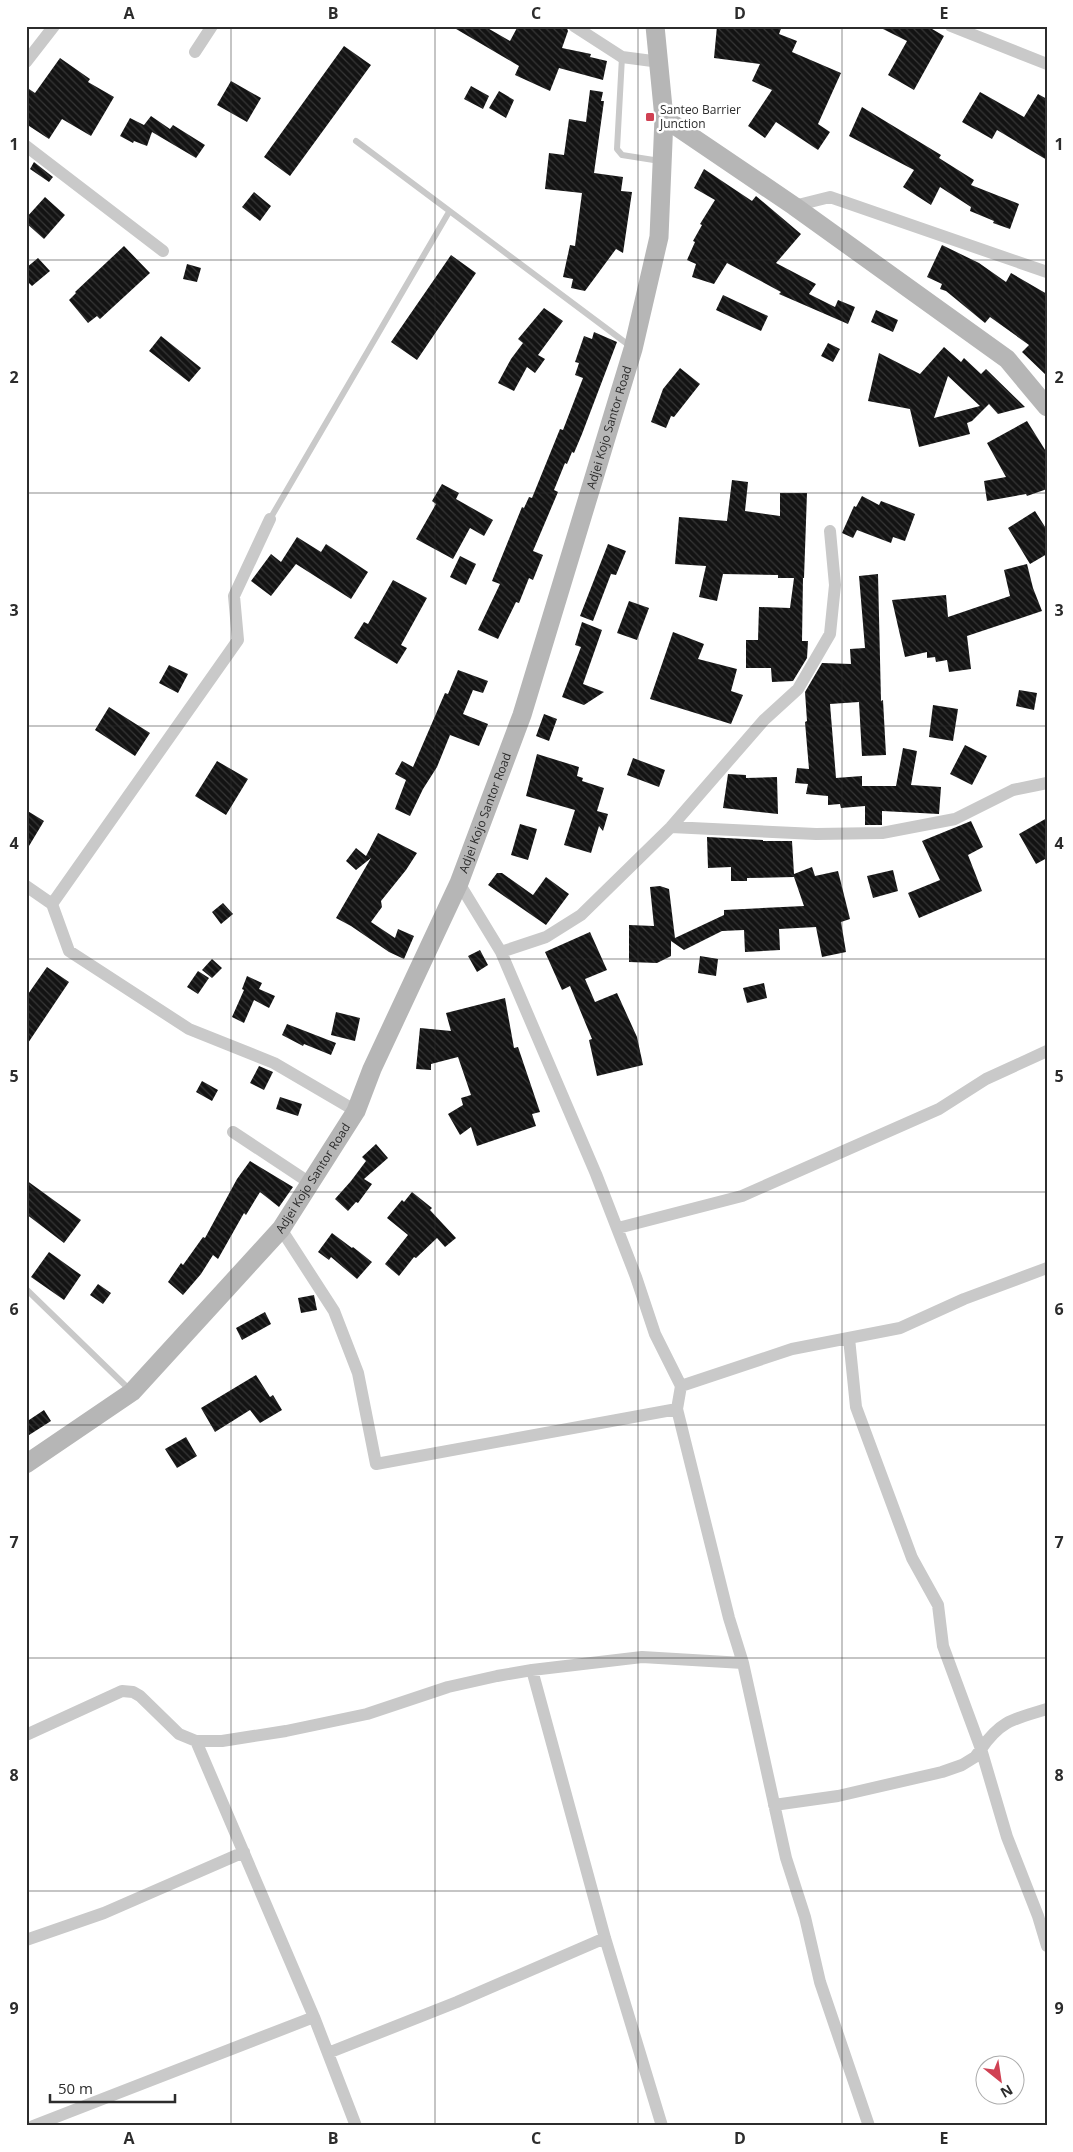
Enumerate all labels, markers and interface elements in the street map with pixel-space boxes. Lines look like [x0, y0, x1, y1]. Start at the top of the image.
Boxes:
text: A [123, 2, 135, 24]
text: B [328, 2, 338, 24]
text: C [531, 2, 541, 24]
text: D [734, 2, 746, 24]
text: E [940, 2, 949, 24]
place label: Santeo Barrier Junction [659, 101, 741, 132]
marker: Santeo Barrier Junction [644, 111, 656, 123]
text: 1 [9, 133, 19, 155]
text: 1 [1054, 133, 1064, 155]
street label: Adjei Kojo Santor Road [582, 364, 635, 491]
text: 2 [9, 366, 19, 388]
text: 2 [1054, 366, 1064, 388]
text: 3 [9, 599, 19, 621]
text: 3 [1054, 599, 1064, 621]
street label: Adjei Kojo Santor Road [454, 750, 515, 875]
text: 4 [9, 832, 19, 854]
text: 4 [1054, 832, 1064, 854]
text: 5 [9, 1065, 19, 1087]
text: 5 [1054, 1065, 1064, 1087]
street label: Adjei Kojo Santor Road [271, 1120, 354, 1236]
text: 6 [9, 1298, 19, 1320]
text: 6 [1054, 1298, 1064, 1320]
text: 7 [9, 1531, 19, 1553]
text: 7 [1054, 1531, 1064, 1553]
text: 8 [9, 1764, 19, 1786]
text: 8 [1054, 1764, 1064, 1786]
text: 9 [9, 1997, 19, 2019]
text: 9 [1054, 1997, 1064, 2019]
north arrow [976, 2054, 1026, 2104]
scale bar [50, 2072, 175, 2104]
text: 50 m [58, 2078, 93, 2098]
text: N [997, 2081, 1016, 2103]
text: A [123, 2127, 135, 2149]
text: B [328, 2127, 338, 2149]
text: C [531, 2127, 541, 2149]
text: D [734, 2127, 746, 2149]
text: E [940, 2127, 949, 2149]

